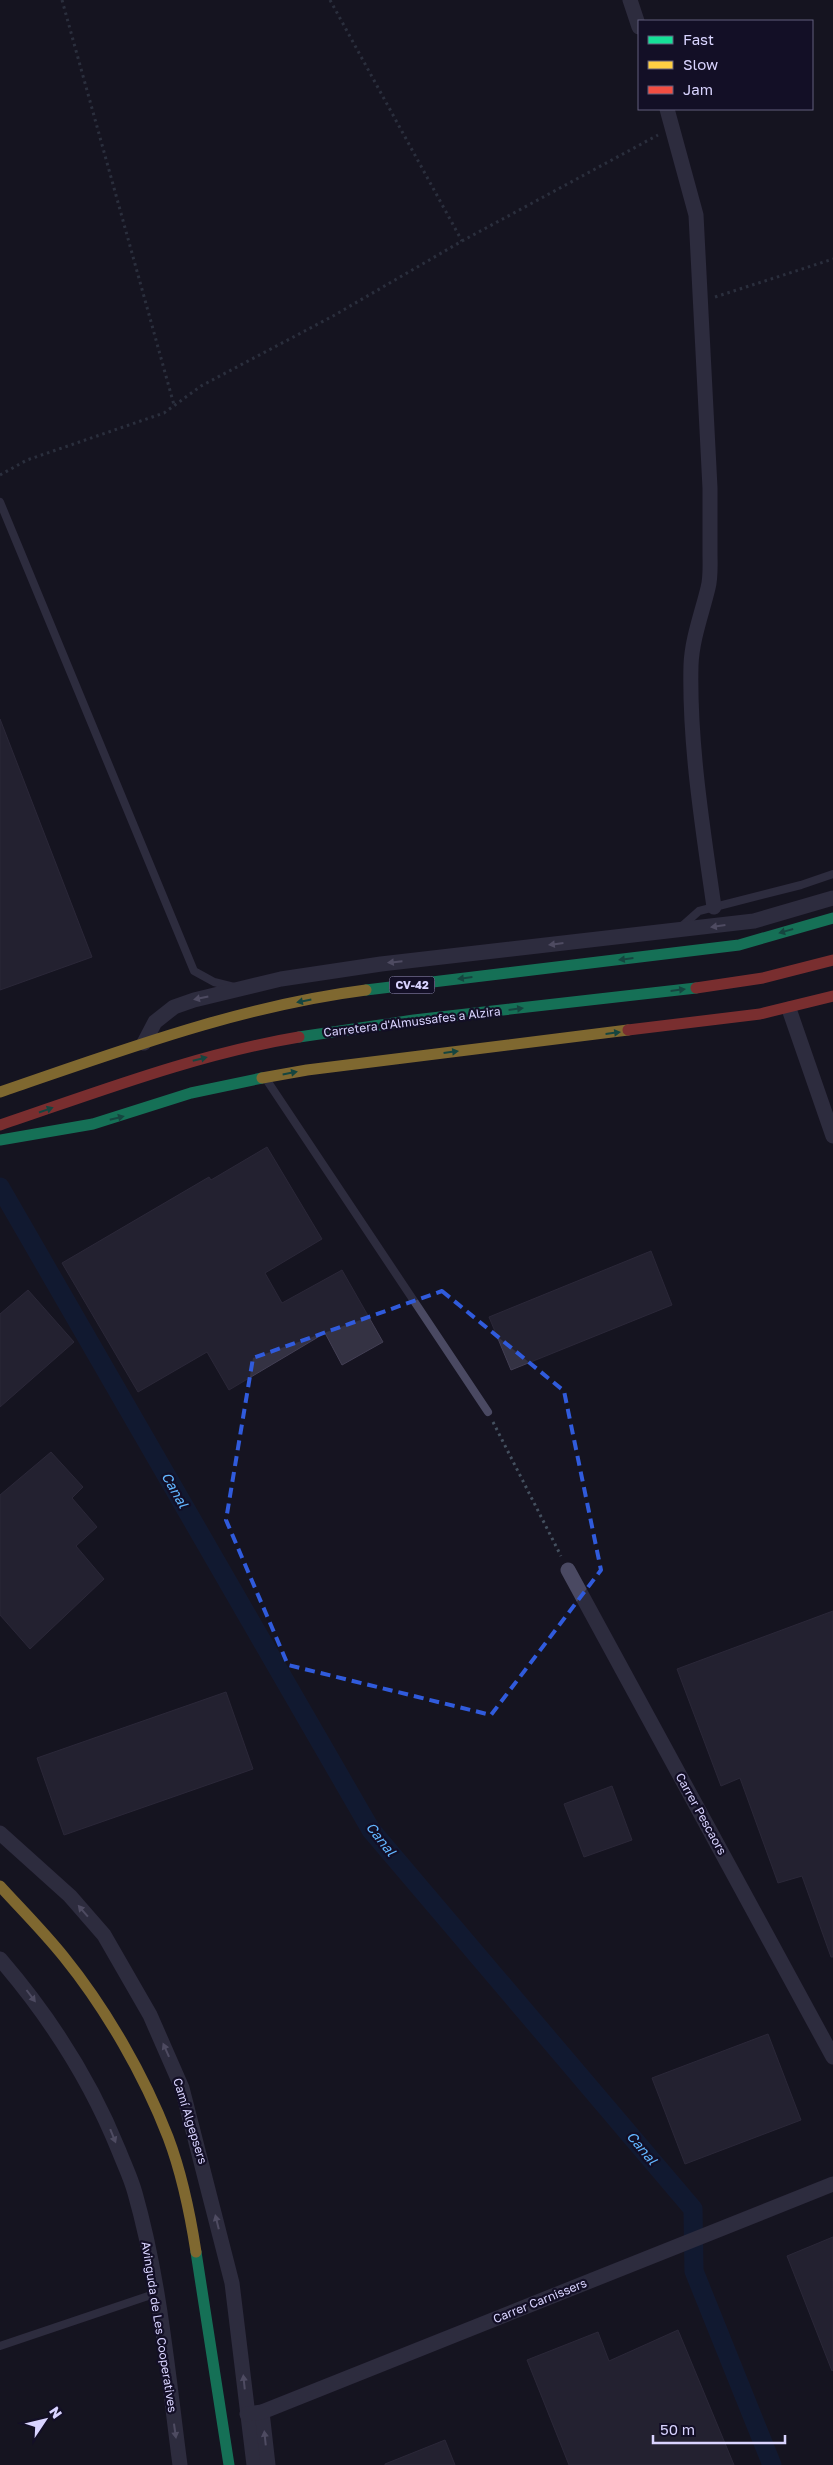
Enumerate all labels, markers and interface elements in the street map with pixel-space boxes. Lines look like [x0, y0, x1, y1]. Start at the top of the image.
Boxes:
legend [638, 20, 813, 110]
text: Fast [683, 30, 714, 48]
text: Slow [683, 55, 718, 73]
text: Jam [683, 80, 713, 98]
one-way arrow [710, 922, 726, 930]
one-way arrow [779, 928, 794, 936]
one-way arrow [548, 940, 564, 948]
one-way arrow [618, 955, 634, 963]
one-way arrow [387, 958, 403, 966]
one-way arrow [457, 975, 473, 983]
road number: CV-42 [390, 976, 434, 994]
one-way arrow [670, 986, 686, 994]
one-way arrow [193, 994, 209, 1002]
one-way arrow [296, 997, 312, 1005]
street label: Carretera d'Almussafes a Alzira [323, 1003, 501, 1040]
one-way arrow [508, 1005, 524, 1013]
one-way arrow [605, 1029, 621, 1037]
one-way arrow [444, 1048, 460, 1056]
one-way arrow [193, 1054, 208, 1062]
one-way arrow [283, 1069, 299, 1077]
one-way arrow [39, 1105, 54, 1113]
one-way arrow [109, 1114, 124, 1122]
water label: Canal [158, 1469, 193, 1511]
street label: Carrer Pescaors [673, 1770, 730, 1857]
water label: Canal [363, 1818, 400, 1859]
one-way arrow [77, 1905, 89, 1917]
one-way arrow [26, 1989, 37, 2002]
one-way arrow [161, 2043, 169, 2057]
street label: Camí Algepsers [170, 2076, 211, 2166]
water label: Canal [624, 2127, 662, 2168]
one-way arrow [109, 2129, 117, 2144]
one-way arrow [213, 2214, 221, 2229]
street label: Avinguda de Les Cooperatives [139, 2240, 180, 2413]
street label: Carrer Carnissers [491, 2275, 589, 2326]
one-way arrow [240, 2374, 248, 2390]
north arrow [20, 2395, 70, 2445]
text: N [46, 2403, 66, 2421]
scale bar [653, 2412, 786, 2444]
text: 50 m [660, 2420, 695, 2438]
one-way arrow [172, 2423, 180, 2439]
one-way arrow [261, 2430, 269, 2446]

